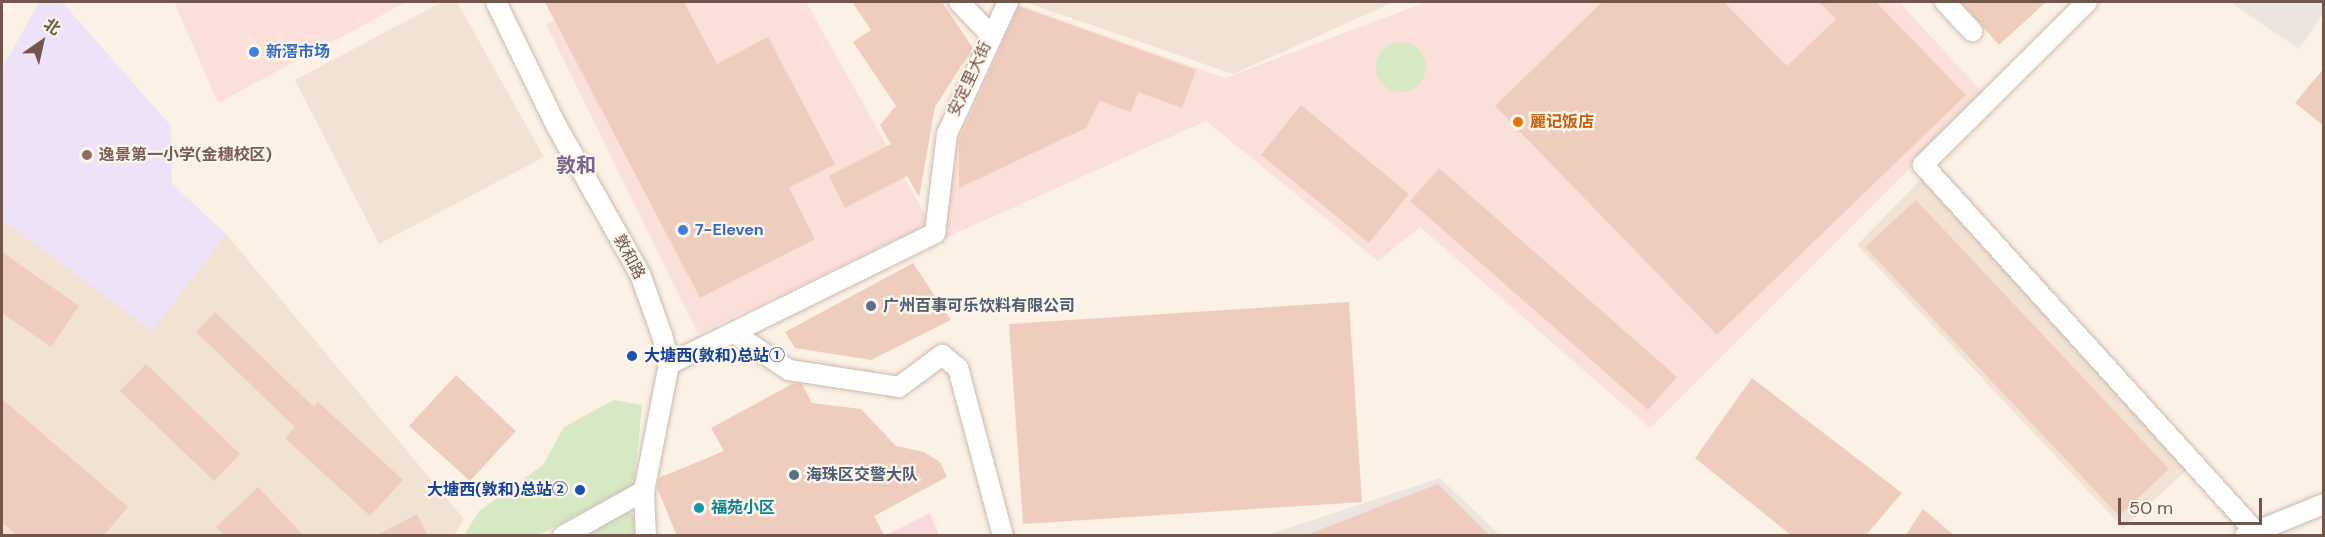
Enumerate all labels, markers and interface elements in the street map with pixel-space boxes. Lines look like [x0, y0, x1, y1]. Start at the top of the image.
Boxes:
north arrow [12, 12, 72, 72]
text: 北 [40, 13, 65, 40]
street label: 安定里大街 [944, 39, 996, 119]
place label: 新滘市场 [266, 42, 330, 62]
marker: 新滘市场 [247, 45, 261, 59]
place label: 麗记饭店 [1530, 112, 1594, 132]
marker: 麗记饭店 [1511, 115, 1525, 129]
place label: 逸景第一小学(金穗校区) [99, 145, 272, 165]
marker: 逸景第一小学(金穗校区) [80, 148, 94, 162]
district label: 敦和 [556, 153, 596, 177]
place label: 7-Eleven [695, 220, 764, 240]
marker: 7-Eleven [676, 223, 690, 237]
street label: 敦和路 [609, 231, 649, 283]
place label: 广州百事可乐饮料有限公司 [883, 296, 1075, 316]
marker: 广州百事可乐饮料有限公司 [864, 299, 878, 313]
place label: 大塘西(敦和)总站① [644, 346, 785, 366]
marker: 大塘西(敦和)总站① [625, 349, 639, 363]
place label: 海珠区交警大队 [806, 465, 918, 485]
marker: 海珠区交警大队 [787, 468, 801, 482]
place label: 大塘西(敦和)总站② [427, 480, 568, 500]
marker: 大塘西(敦和)总站② [573, 483, 587, 497]
scale bar [2121, 486, 2265, 524]
text: 50 m [2129, 496, 2173, 520]
place label: 福苑小区 [711, 498, 775, 518]
marker: 福苑小区 [692, 501, 706, 515]

